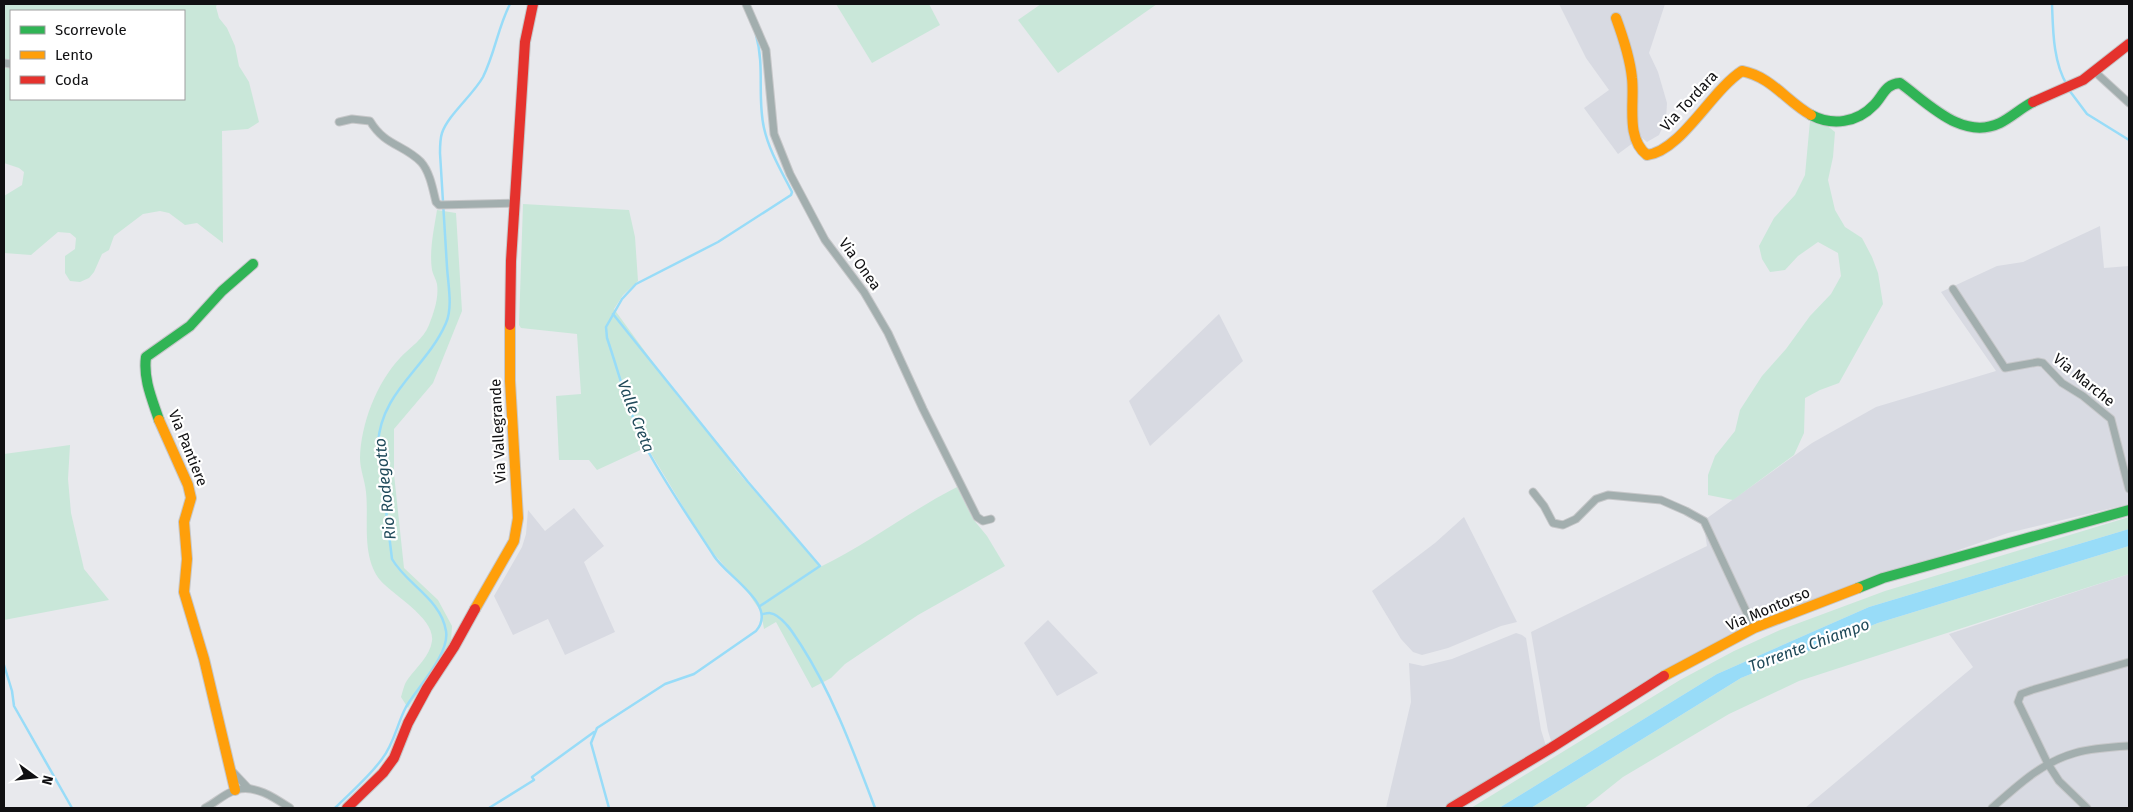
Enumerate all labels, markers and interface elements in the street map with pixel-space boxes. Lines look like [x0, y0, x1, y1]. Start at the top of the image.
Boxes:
legend [10, 10, 185, 100]
text: Scorrevole [55, 21, 127, 39]
text: Lento [55, 46, 93, 64]
street label: Via Tordara [1656, 67, 1722, 135]
text: Coda [55, 71, 89, 89]
street label: Via Onea [835, 234, 885, 294]
street label: Via Marche [2050, 350, 2118, 410]
water label: Valle Creta [614, 377, 658, 455]
street label: Via Vallegrande [486, 378, 510, 484]
street label: Via Pantiere [165, 407, 211, 489]
water label: Rio Rodegotto [370, 437, 400, 541]
street label: Via Montorso [1723, 583, 1813, 635]
water label: Torrente Chiampo [1746, 614, 1872, 676]
north arrow [10, 752, 60, 802]
text: N [38, 774, 56, 787]

